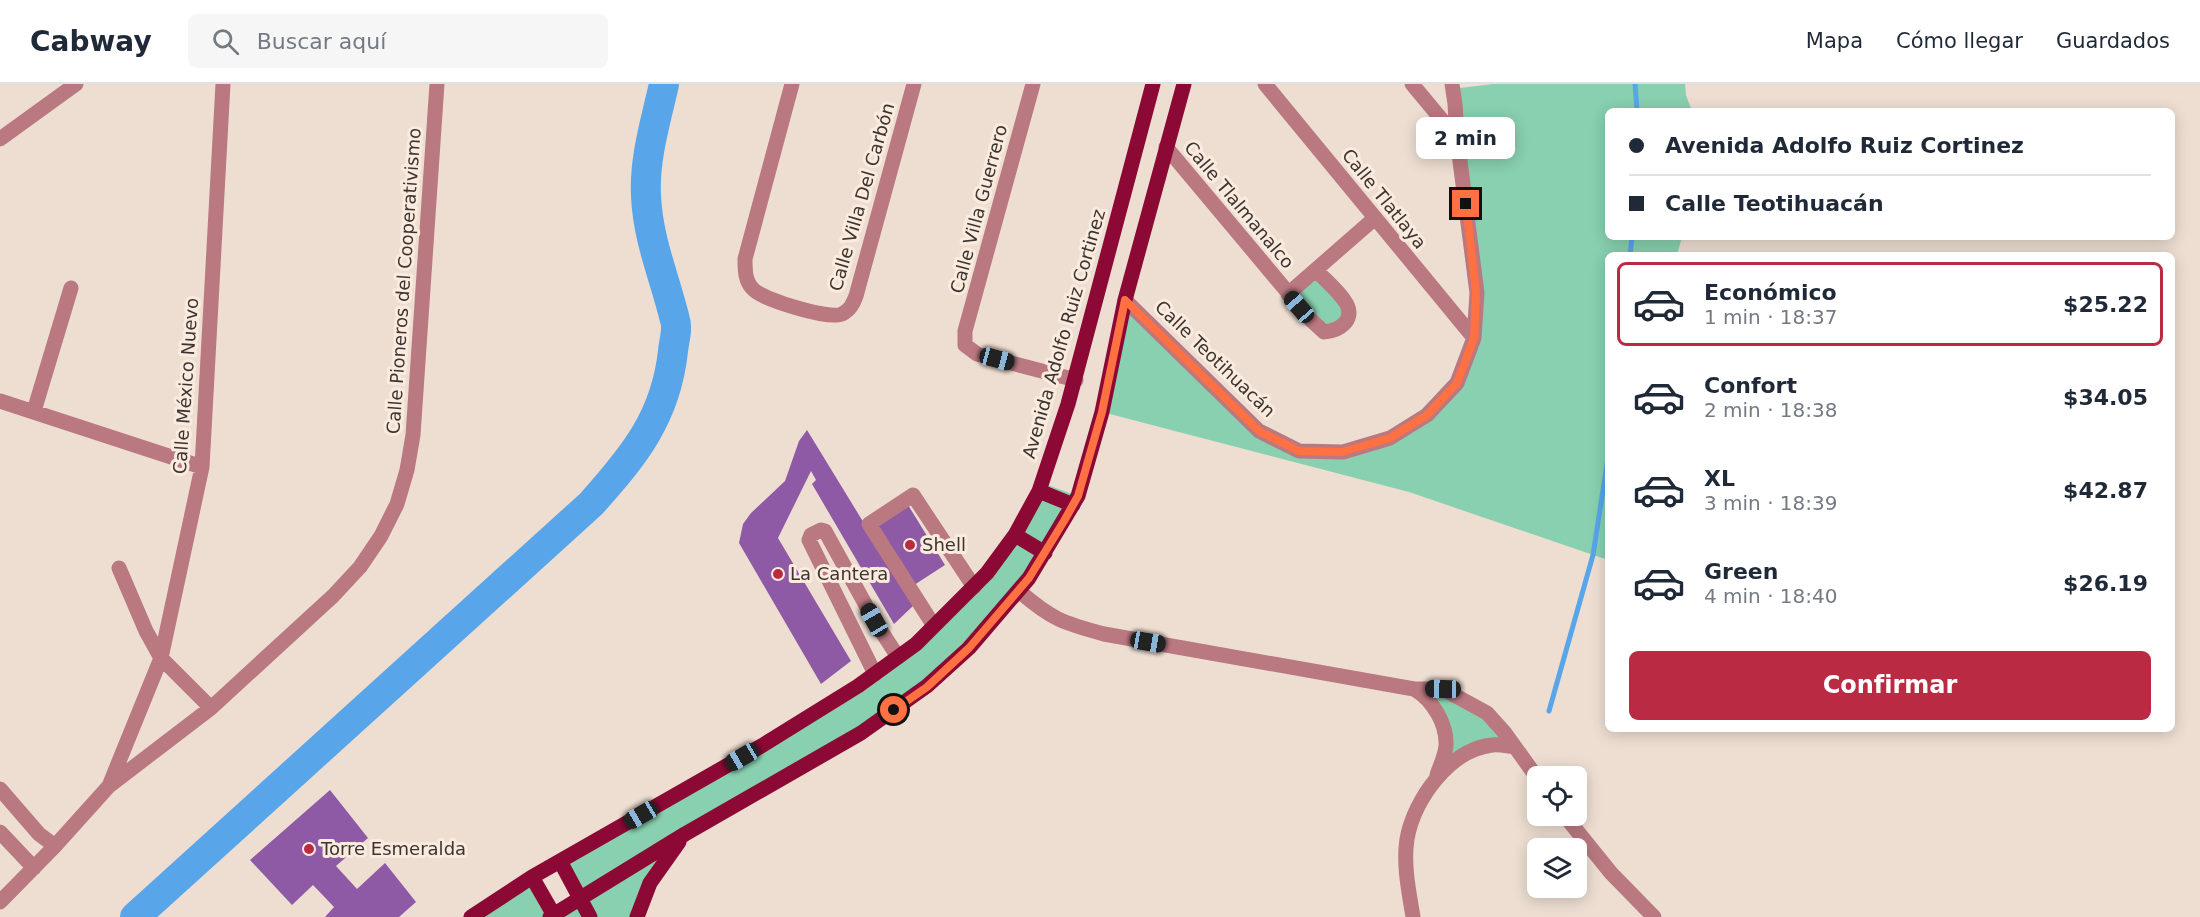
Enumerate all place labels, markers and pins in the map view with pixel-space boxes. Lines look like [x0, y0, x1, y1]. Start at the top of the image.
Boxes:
place label: Shell [922, 534, 966, 555]
marker: Shell [903, 538, 917, 552]
place label: La Cantera [790, 563, 888, 584]
marker: La Cantera [771, 567, 785, 581]
place label: Torre Esmeralda [320, 838, 466, 859]
marker: Torre Esmeralda [302, 842, 316, 856]

